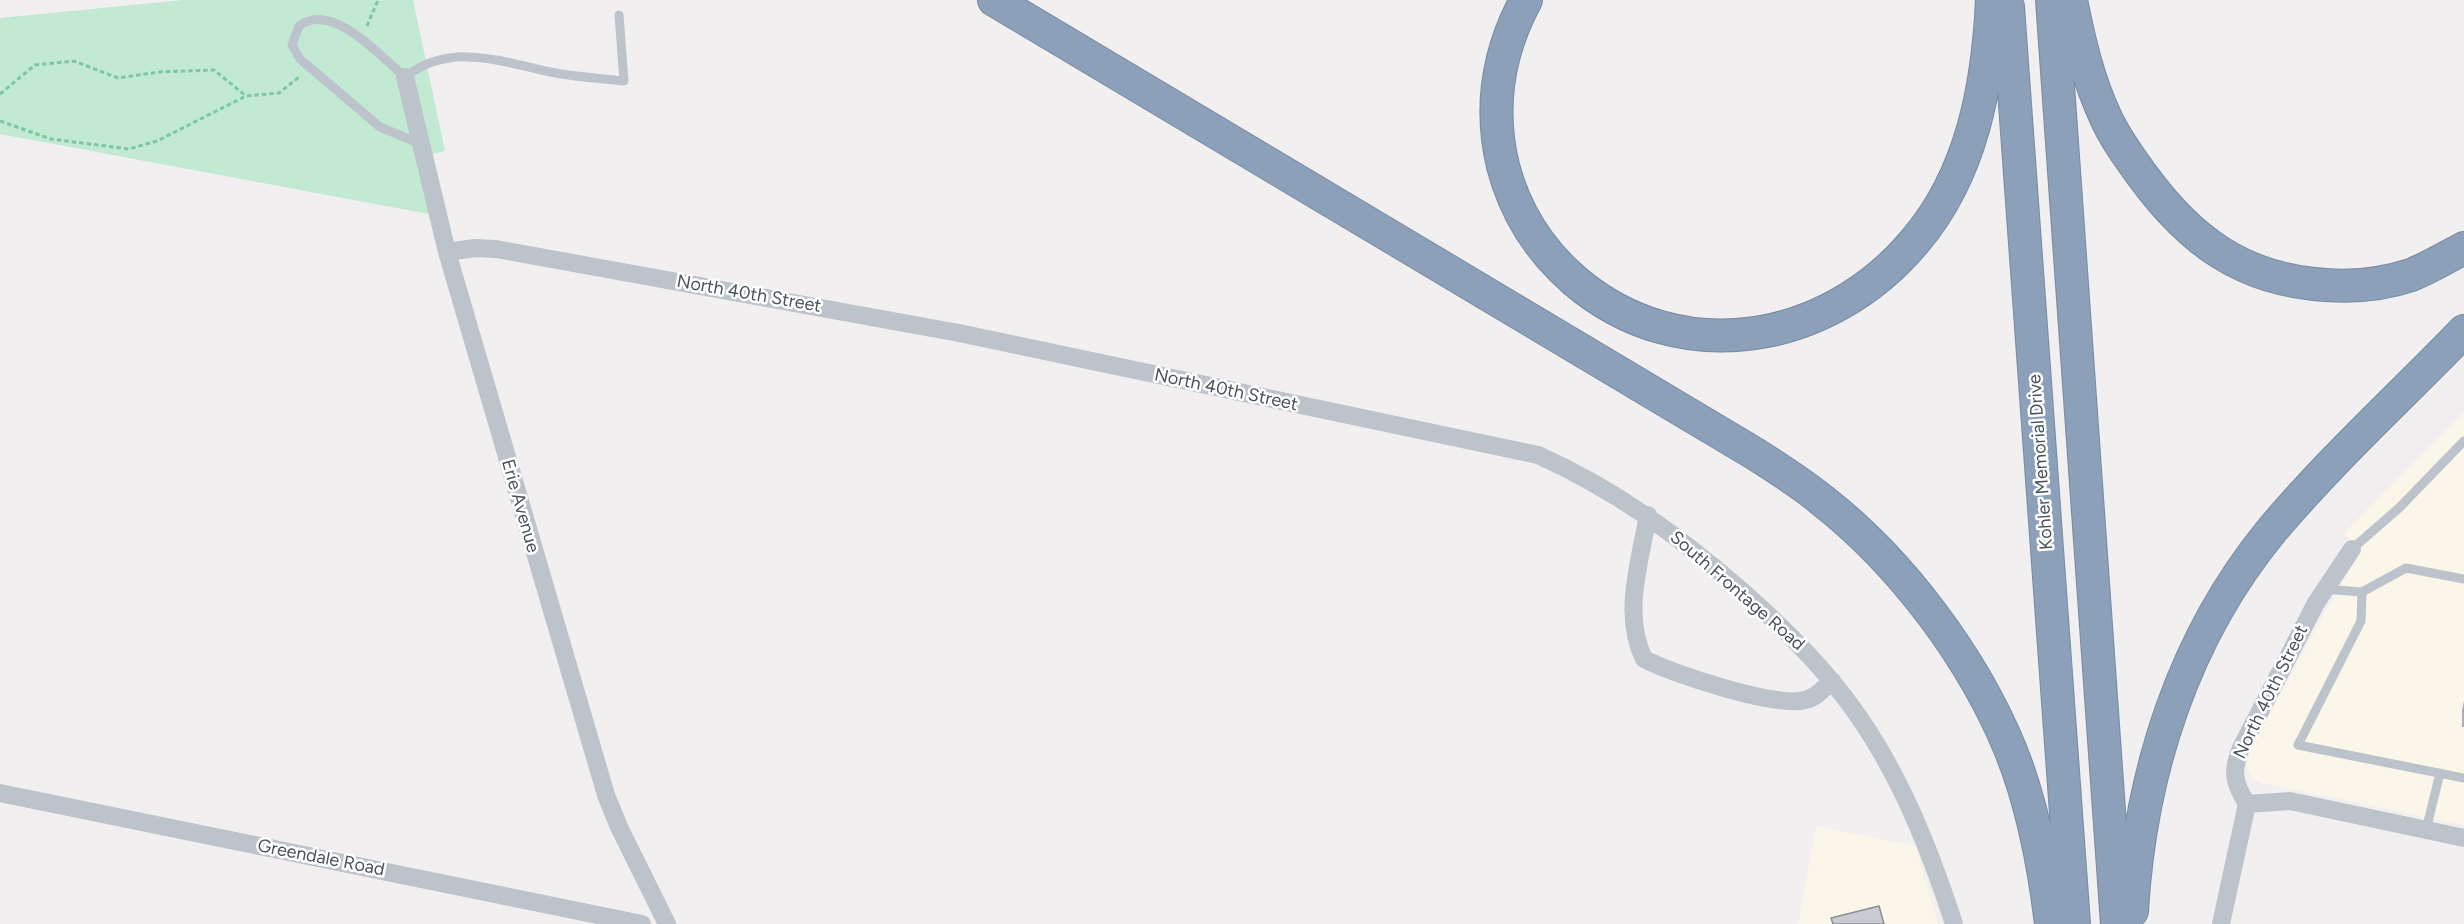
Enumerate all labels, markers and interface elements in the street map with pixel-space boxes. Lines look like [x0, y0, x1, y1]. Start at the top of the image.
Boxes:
street label: North 40th Street [675, 271, 823, 317]
street label: North 40th Street [1152, 364, 1300, 416]
street label: Kohler Memorial Drive [2024, 374, 2058, 550]
street label: Erie Avenue [496, 457, 544, 555]
street label: South Frontage Road [1665, 527, 1809, 655]
street label: North 40th Street [2229, 622, 2313, 762]
street label: Greendale Road [256, 835, 386, 881]

